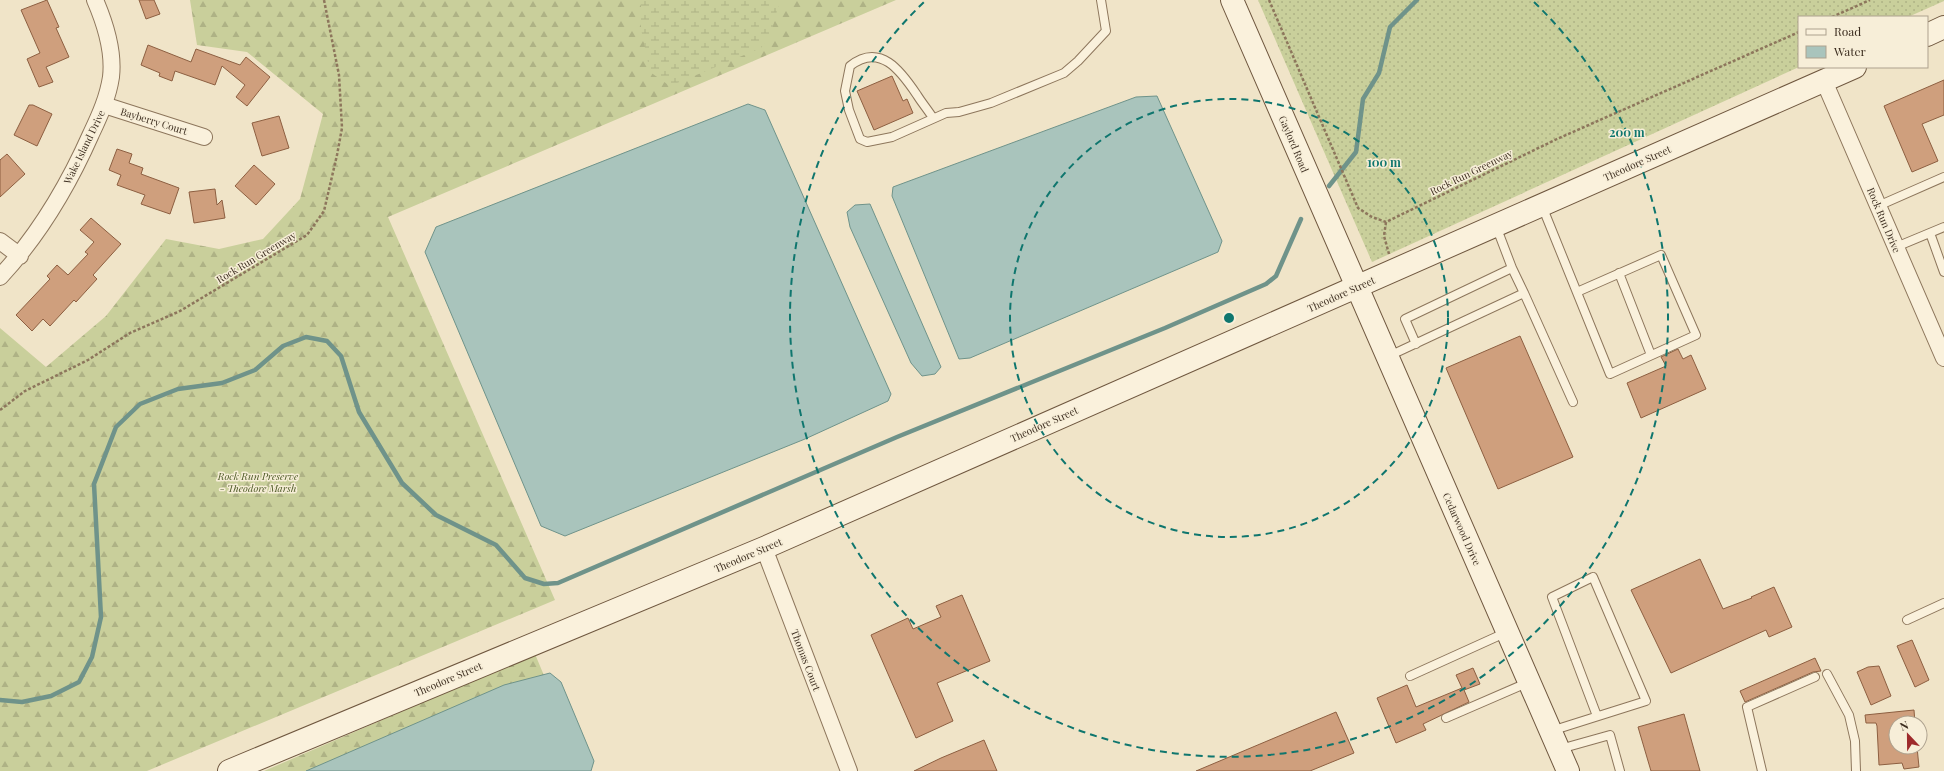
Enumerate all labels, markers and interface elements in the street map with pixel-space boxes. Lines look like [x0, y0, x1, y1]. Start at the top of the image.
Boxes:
legend [1798, 16, 1928, 68]
text: Road [1834, 23, 1861, 39]
text: Water [1833, 43, 1867, 59]
street label: Bayberry Court [119, 104, 190, 138]
street label: Wake Island Drive [60, 108, 108, 187]
street label: Gaylord Road [1276, 114, 1312, 175]
text: 200 m [1609, 124, 1645, 140]
street label: Theodore Street [1601, 142, 1673, 184]
street label: Rock Run Greenway [1427, 146, 1515, 198]
text: 100 m [1367, 154, 1401, 170]
street label: Rock Run Drive [1864, 185, 1904, 255]
street label: Rock Run Greenway [214, 228, 298, 286]
street label: Theodore Street [1305, 273, 1377, 315]
centre of rings [1222, 311, 1236, 325]
street label: Theodore Street [1008, 403, 1080, 445]
park label: Rock Run Preserve - Theodore Marsh [217, 469, 299, 495]
street label: Cedarwood Drive [1440, 490, 1484, 568]
street label: Theodore Street [712, 534, 785, 576]
street label: Thomas Court [788, 627, 824, 693]
street label: Theodore Street [412, 658, 485, 700]
north arrow [1888, 715, 1928, 755]
text: N [1898, 717, 1911, 734]

